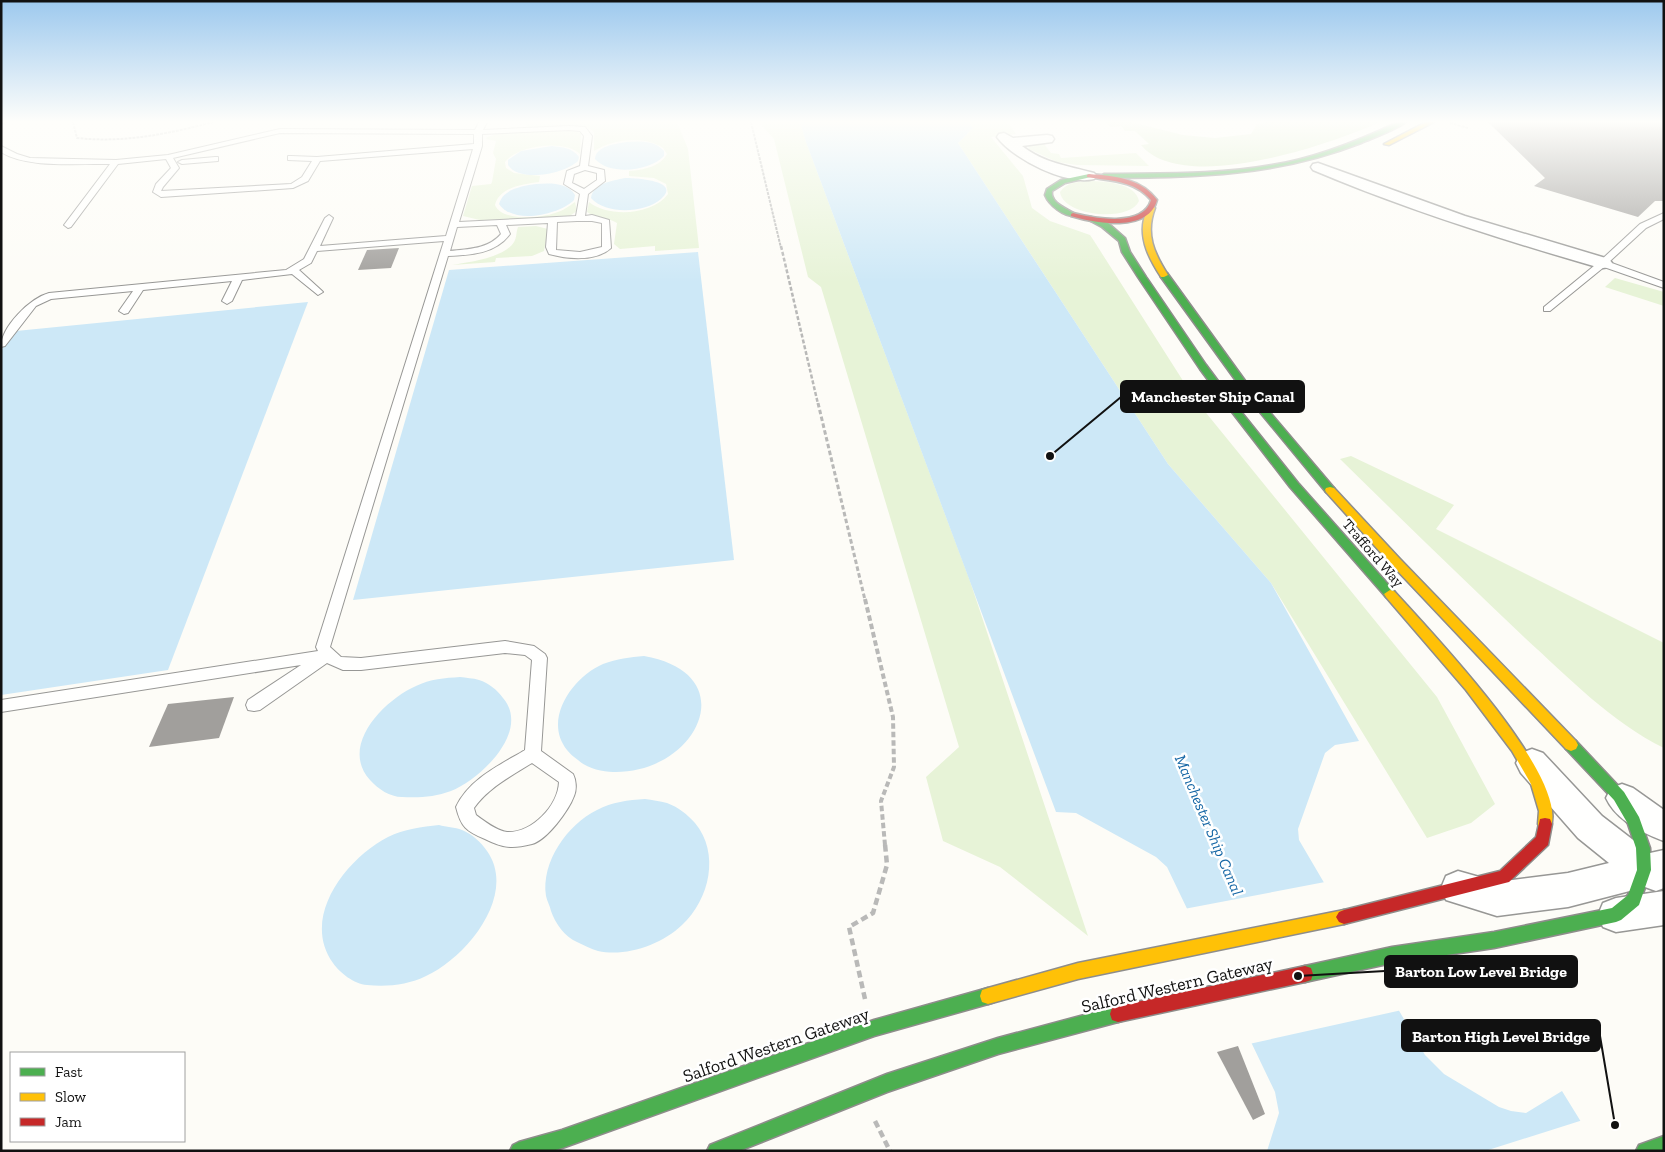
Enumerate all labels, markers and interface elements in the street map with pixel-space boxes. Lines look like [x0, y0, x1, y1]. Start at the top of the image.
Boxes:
callout: Manchester Ship Canal [1121, 381, 1304, 412]
text: Manchester Ship Canal [1131, 387, 1295, 406]
street label: Trafford Way [1338, 515, 1408, 591]
water label: Manchester Ship Canal [1171, 752, 1247, 898]
street label: Salford Western Gateway [1079, 952, 1276, 1018]
callout: Barton Low Level Bridge [1385, 956, 1577, 987]
text: Barton Low Level Bridge [1395, 962, 1567, 981]
street label: Salford Western Gateway [680, 1002, 873, 1087]
callout: Barton High Level Bridge [1402, 1020, 1600, 1051]
text: Barton High Level Bridge [1412, 1027, 1590, 1046]
legend [10, 1052, 185, 1142]
text: Fast [55, 1063, 83, 1081]
text: Slow [55, 1088, 87, 1106]
text: Jam [55, 1113, 82, 1131]

